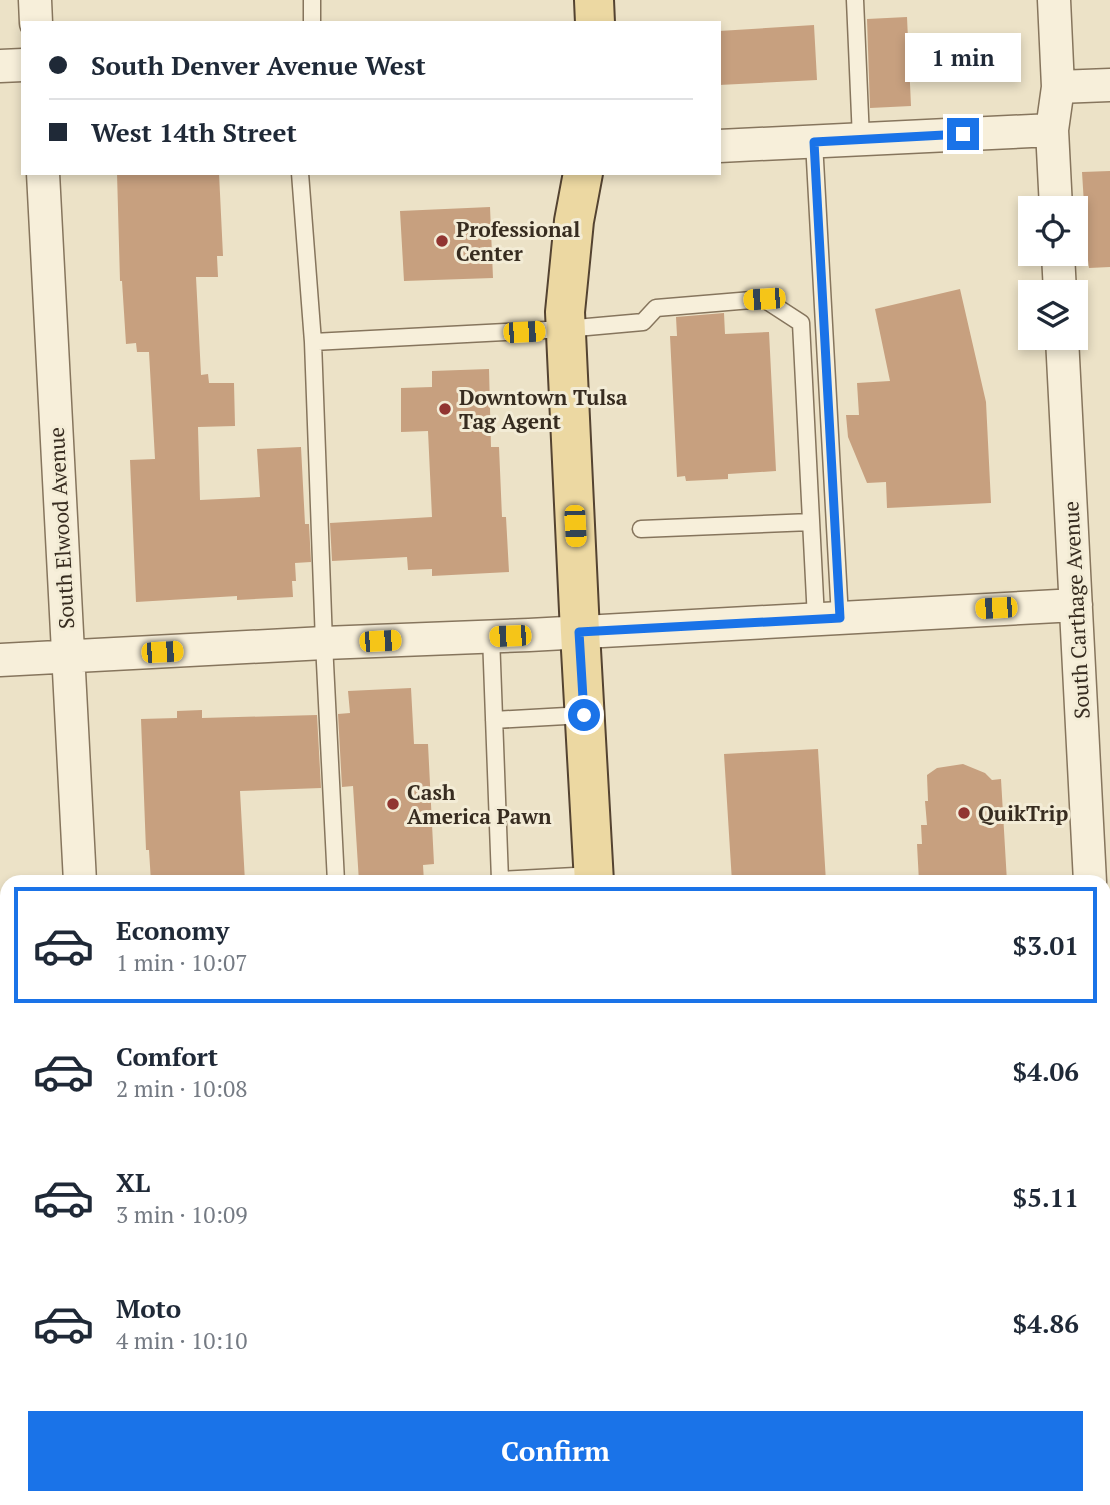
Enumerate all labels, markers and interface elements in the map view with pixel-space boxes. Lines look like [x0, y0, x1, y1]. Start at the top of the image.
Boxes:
callout: 1 min [905, 32, 1021, 82]
text: 1 min [932, 42, 994, 73]
text: South Denver Avenue West [91, 48, 426, 82]
text: West 14th Street [91, 115, 297, 149]
route end [947, 118, 979, 150]
map controls [1018, 196, 1088, 350]
button: locate [1018, 196, 1088, 266]
place label: Professional Center [456, 215, 580, 267]
marker: Professional Center [434, 233, 450, 249]
button: layers [1018, 280, 1088, 350]
car [743, 287, 786, 311]
car [503, 320, 546, 344]
place label: Downtown Tulsa Tag Agent [459, 383, 628, 435]
marker: Downtown Tulsa Tag Agent [437, 401, 453, 417]
street label: South Elwood Avenue [42, 426, 80, 630]
street label: South Carthage Avenue [1056, 500, 1096, 720]
car [564, 504, 587, 548]
car [975, 596, 1018, 620]
car [489, 625, 532, 647]
car [359, 629, 402, 653]
car [141, 640, 184, 664]
route start [568, 699, 600, 731]
place label: Cash America Pawn [407, 778, 552, 830]
marker: Cash America Pawn [385, 796, 401, 812]
place label: QuikTrip [978, 799, 1069, 827]
marker: QuikTrip [956, 805, 972, 821]
text: Economy [116, 913, 229, 947]
icon: car [32, 914, 95, 977]
text: $3.01 [1013, 928, 1079, 962]
text: 1 min · 10:07 [116, 947, 248, 978]
text: Comfort [116, 1039, 218, 1073]
icon: car [32, 1040, 95, 1103]
text: $4.06 [1013, 1054, 1079, 1088]
text: 2 min · 10:08 [116, 1073, 248, 1104]
text: XL [116, 1165, 150, 1199]
icon: car [32, 1166, 95, 1229]
text: $5.11 [1013, 1180, 1079, 1214]
text: 3 min · 10:09 [116, 1199, 248, 1230]
text: Moto [116, 1291, 181, 1325]
icon: car [32, 1292, 95, 1355]
text: $4.86 [1013, 1306, 1079, 1340]
text: 4 min · 10:10 [116, 1325, 248, 1356]
button: Confirm [28, 1411, 1083, 1491]

